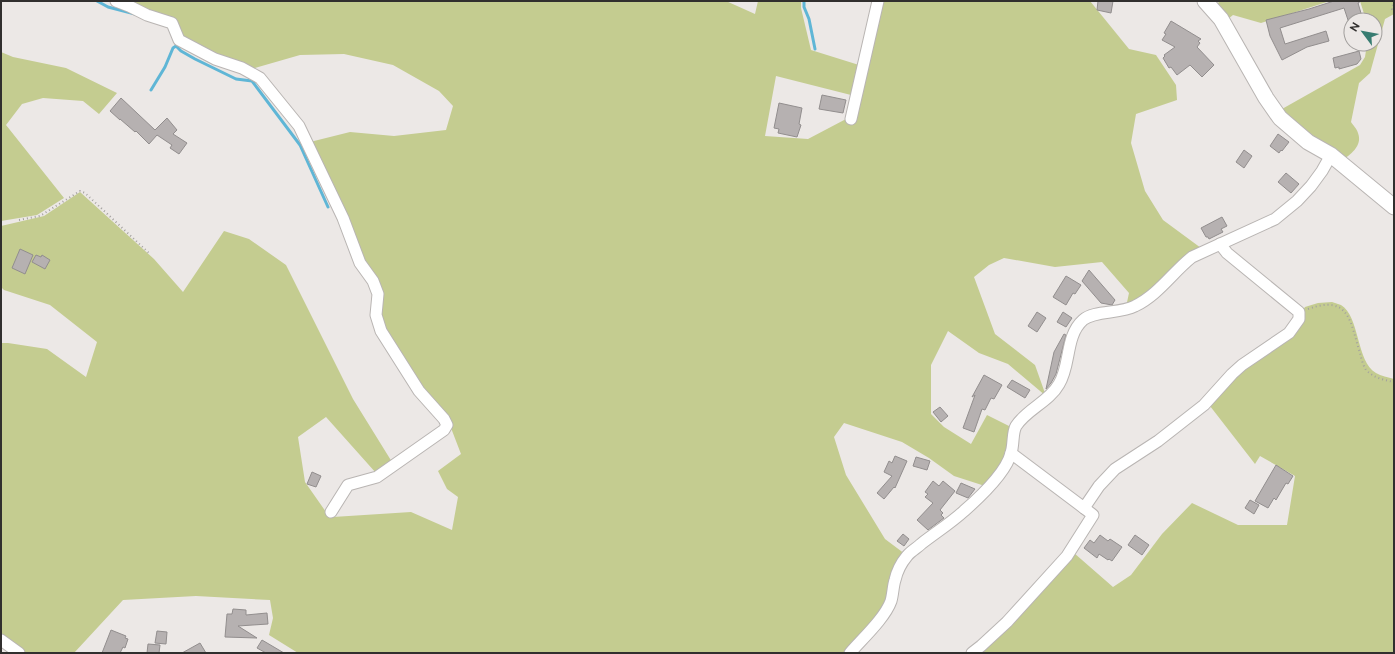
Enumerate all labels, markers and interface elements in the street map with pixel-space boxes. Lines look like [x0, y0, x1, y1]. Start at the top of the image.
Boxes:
north arrow [1343, 12, 1383, 52]
text: N [1347, 20, 1363, 34]

